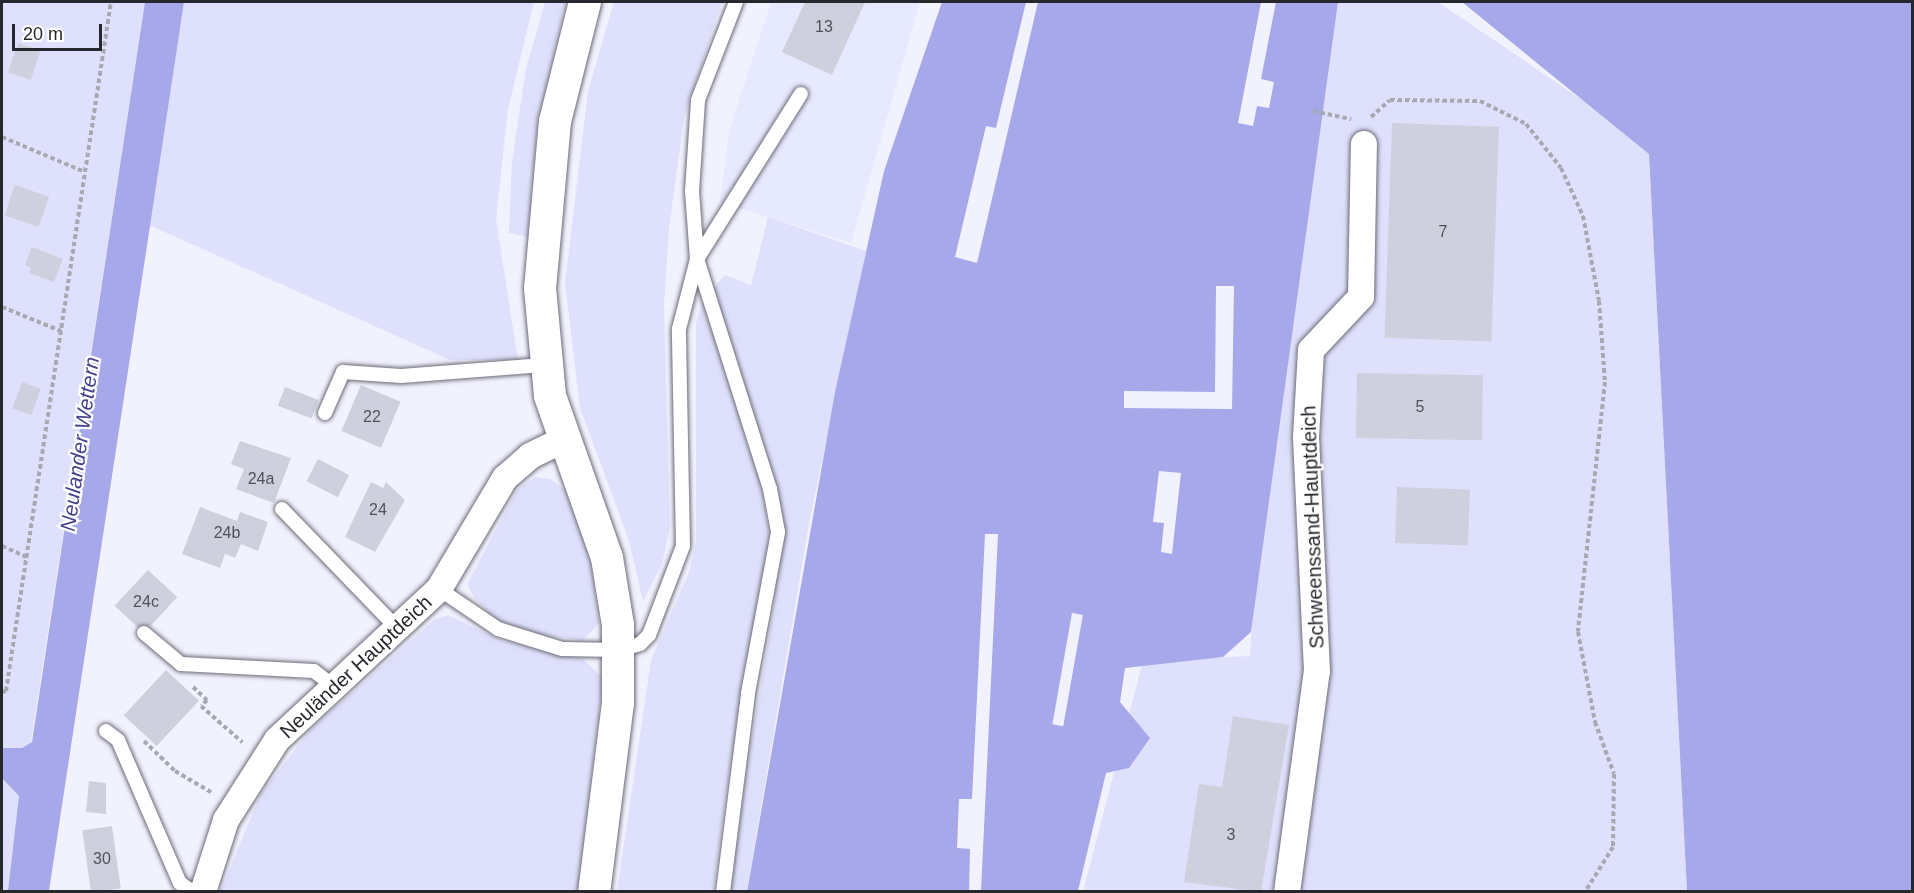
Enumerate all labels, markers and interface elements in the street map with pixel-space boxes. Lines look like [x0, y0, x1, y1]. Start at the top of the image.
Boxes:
scale bar [15, 12, 105, 50]
house number: 13 [815, 17, 833, 37]
text: 20 m [23, 24, 63, 44]
house number: 7 [1439, 222, 1447, 242]
water label: Neulander Wettern [55, 355, 105, 533]
house number: 5 [1416, 397, 1424, 417]
street label: Schweenssand-Hauptdeich [1297, 405, 1329, 649]
house number: 22 [363, 407, 381, 427]
house number: 24a [248, 469, 274, 489]
house number: 24 [369, 500, 387, 520]
house number: 24b [214, 523, 240, 543]
street label: Neuländer Hauptdeich [275, 590, 437, 744]
house number: 24c [133, 592, 159, 612]
house number: 3 [1227, 825, 1235, 845]
house number: 30 [93, 849, 111, 869]

